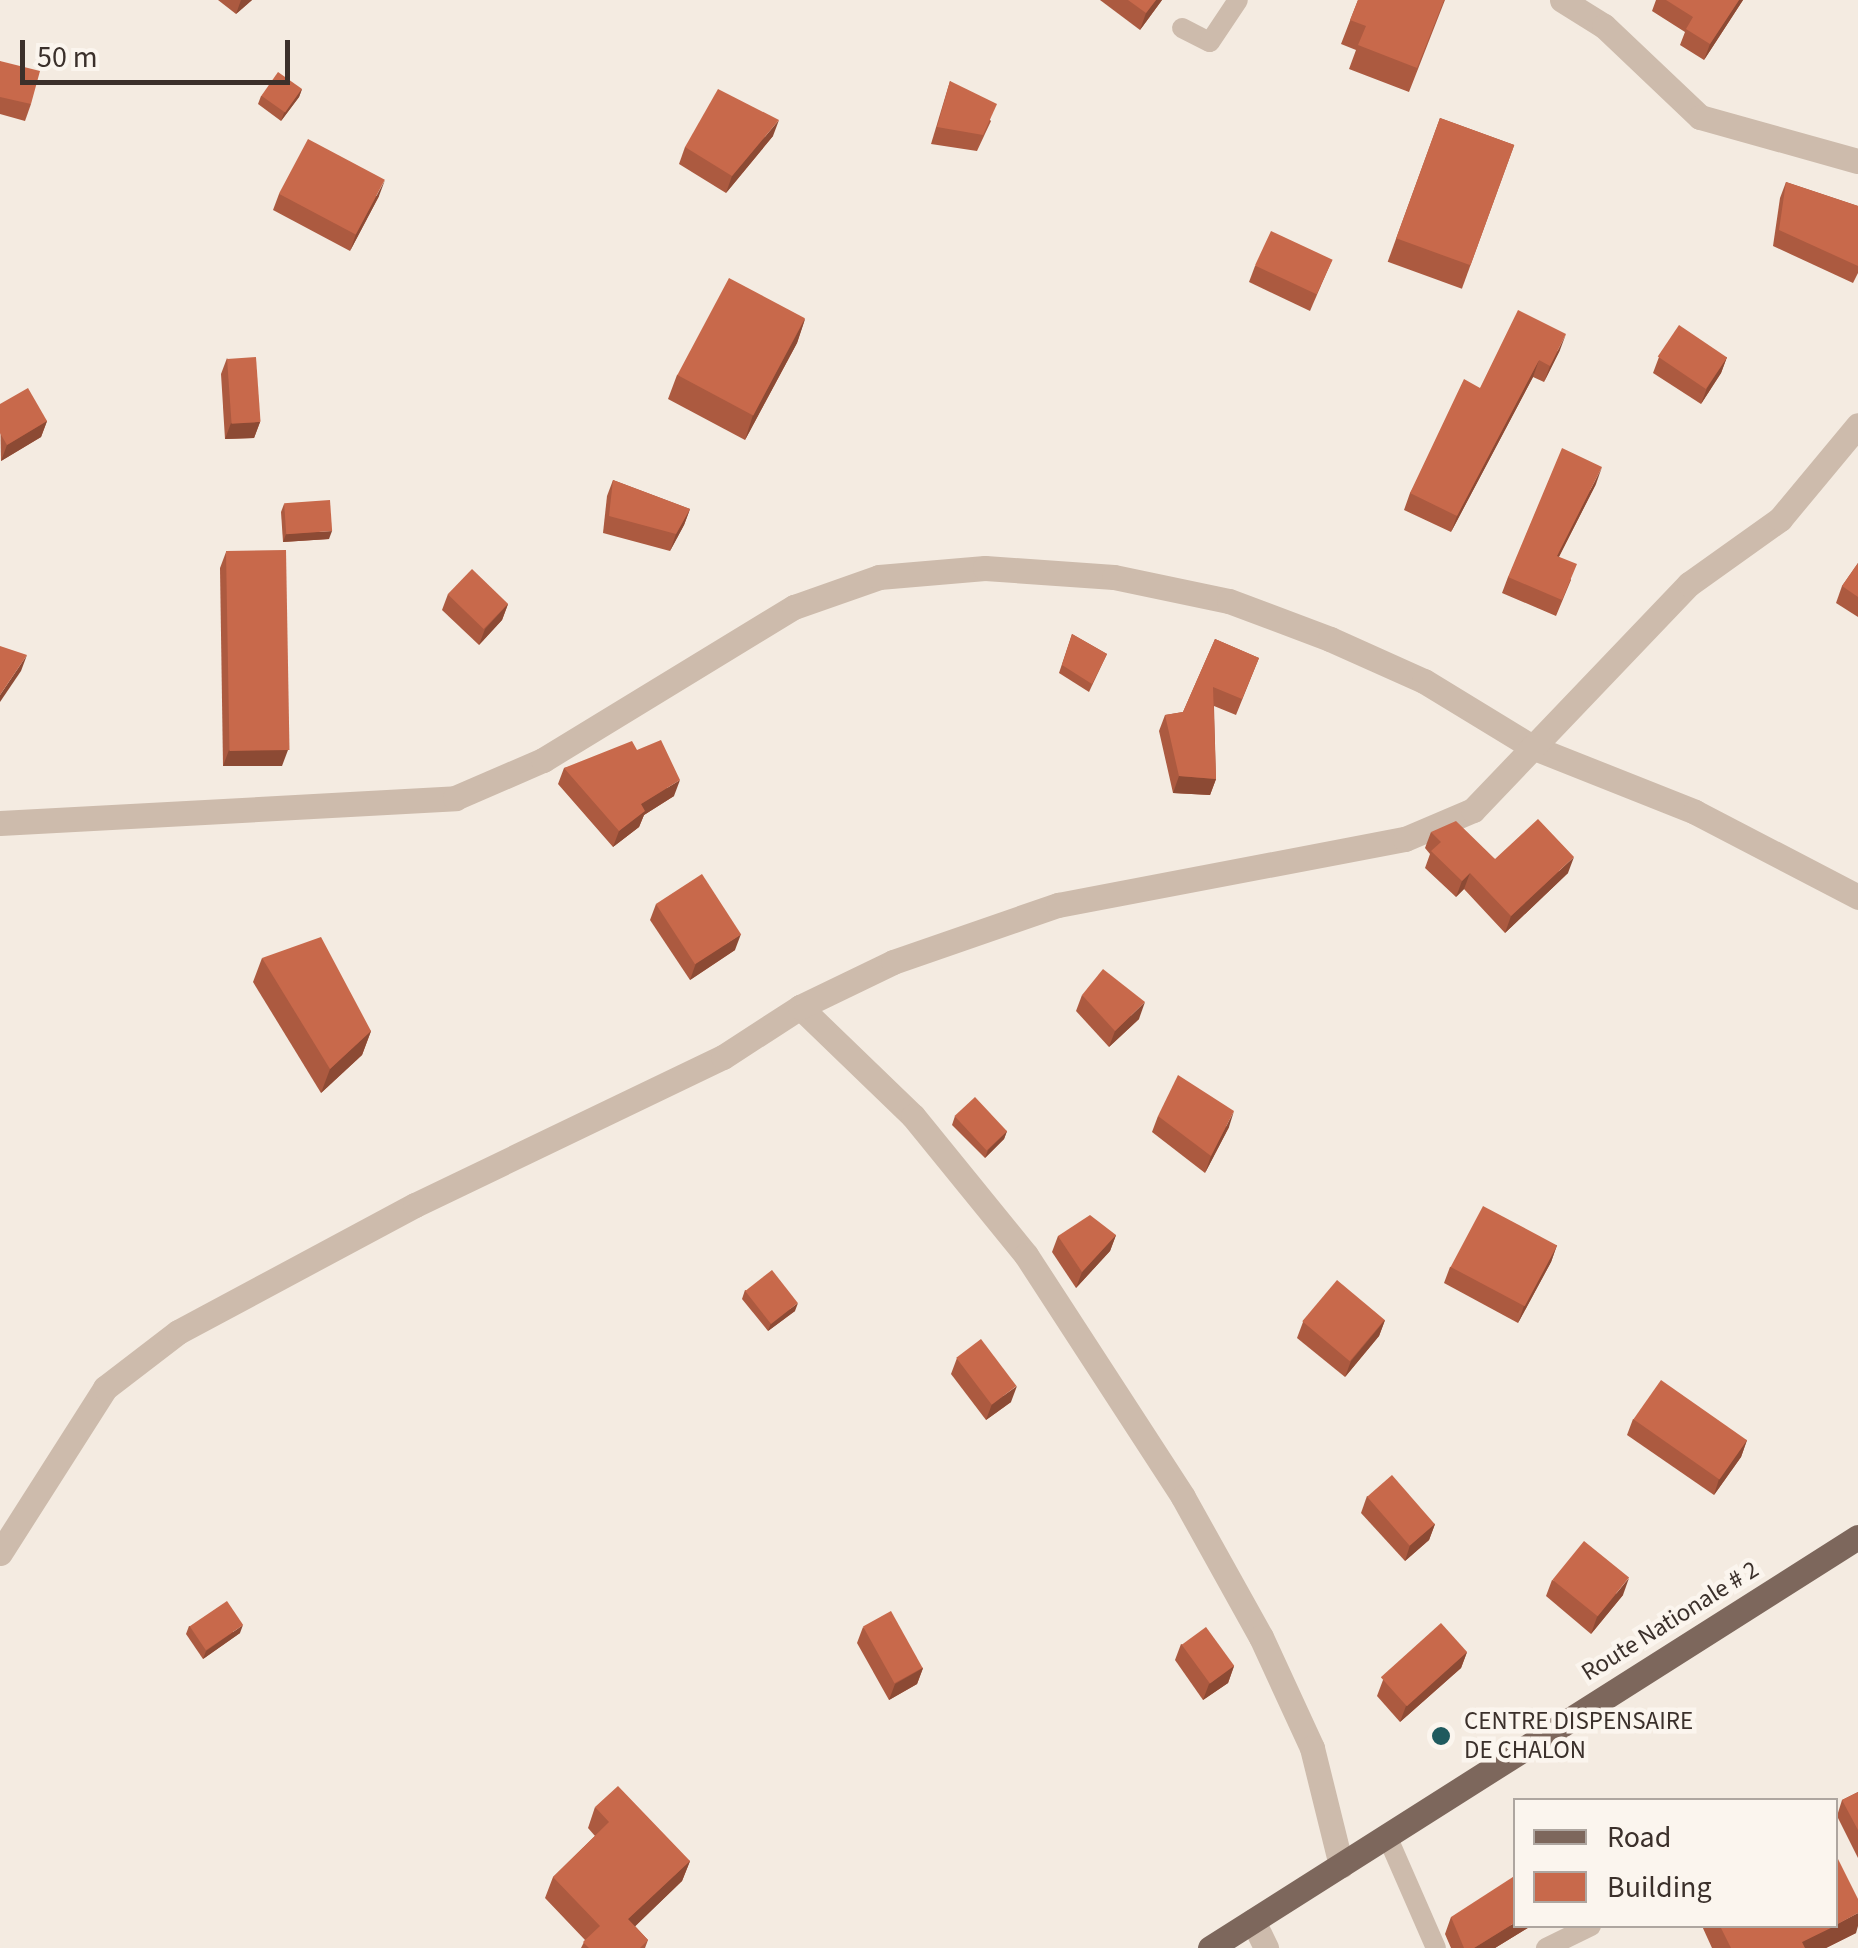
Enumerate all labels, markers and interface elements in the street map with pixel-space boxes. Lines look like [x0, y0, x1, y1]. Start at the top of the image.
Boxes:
scale bar [25, 20, 295, 82]
text: 50 m [37, 36, 98, 79]
street label: Route Nationale # 2 [1576, 1554, 1764, 1688]
place label: CENTRE DISPENSAIRE DE CHALON [1464, 1707, 1693, 1766]
marker: CENTRE DISPENSAIRE DE CHALON [1428, 1723, 1454, 1749]
legend [1513, 1798, 1838, 1928]
text: Road [1607, 1816, 1671, 1859]
text: Building [1607, 1866, 1712, 1909]

